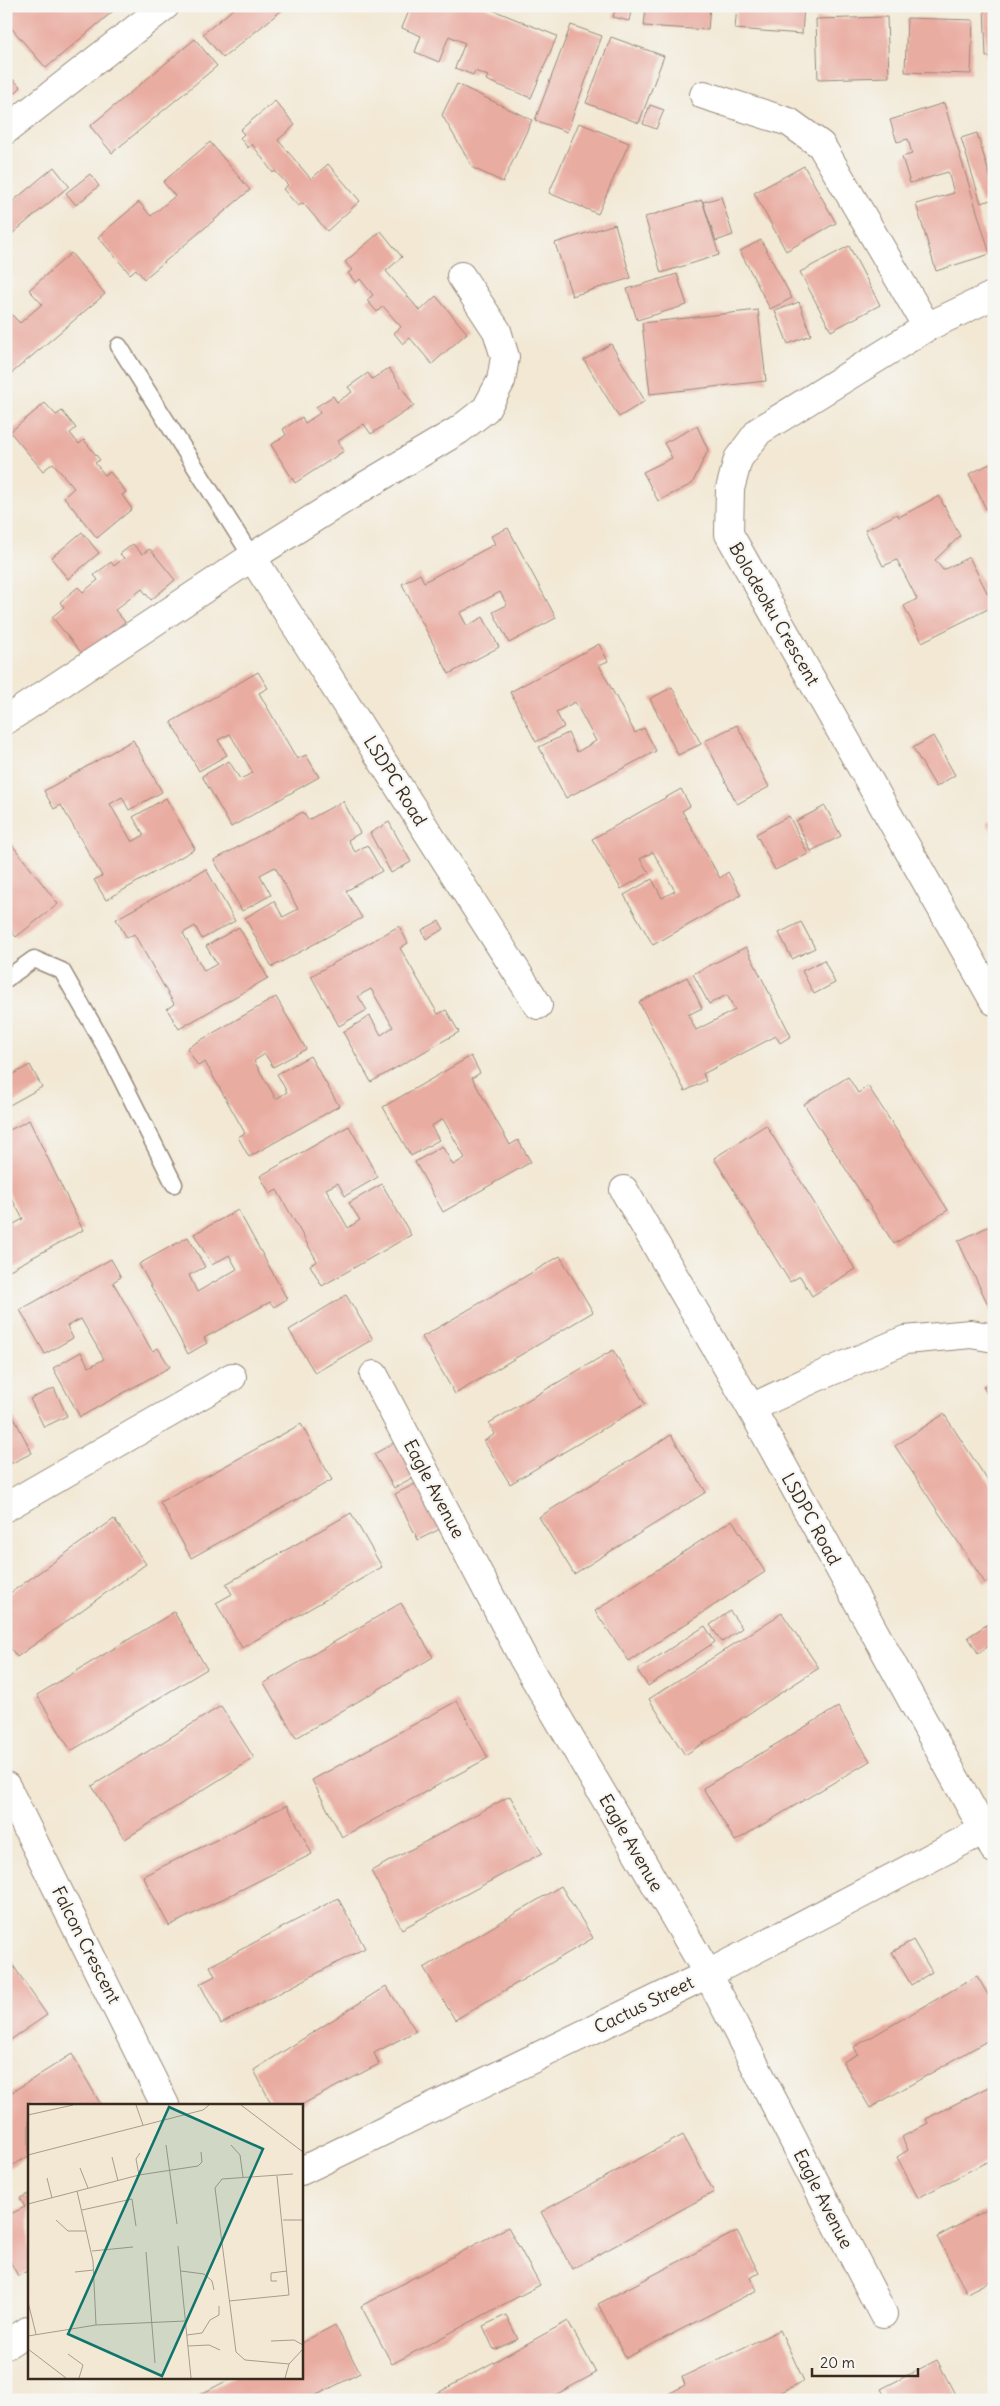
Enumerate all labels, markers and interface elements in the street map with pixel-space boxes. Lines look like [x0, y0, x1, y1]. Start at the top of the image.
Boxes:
street label: Bolodeoku Crescent [724, 538, 825, 689]
street label: LSDPC Road [359, 732, 432, 830]
street label: Eagle Avenue [399, 1435, 470, 1542]
street label: LSDPC Road [777, 1469, 846, 1569]
street label: Eagle Avenue [594, 1790, 669, 1896]
street label: Falcon Crescent [47, 1882, 126, 2007]
street label: Cactus Street [590, 1971, 697, 2039]
inset map [28, 2104, 302, 2378]
street label: Eagle Avenue [788, 2145, 858, 2253]
scale bar [812, 2346, 919, 2378]
text: 20 m [820, 2353, 855, 2372]

